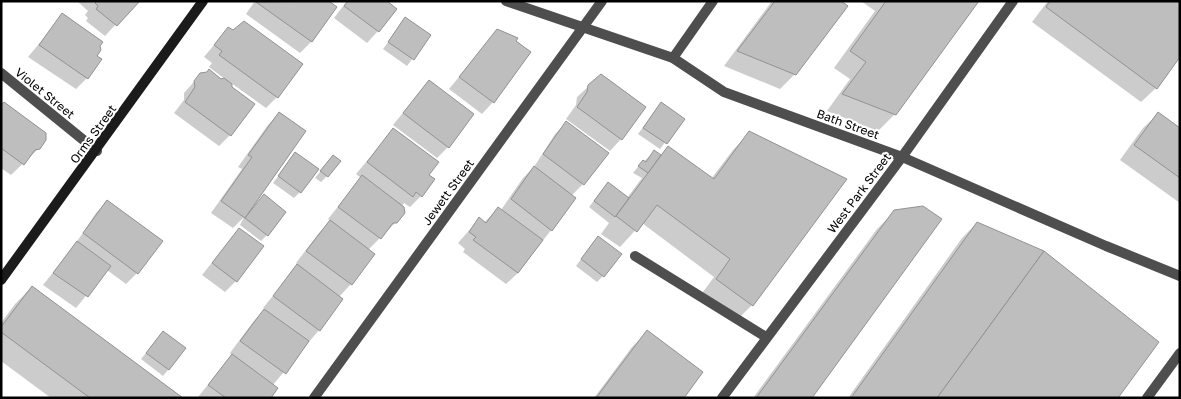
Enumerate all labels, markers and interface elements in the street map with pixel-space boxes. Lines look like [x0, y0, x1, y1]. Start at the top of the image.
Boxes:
street label: Violet Street [12, 64, 78, 122]
street label: Orms Street [67, 101, 119, 166]
street label: Bath Street [815, 106, 881, 142]
street label: West Park Street [824, 150, 894, 236]
street label: Jewett Street [419, 156, 477, 228]

